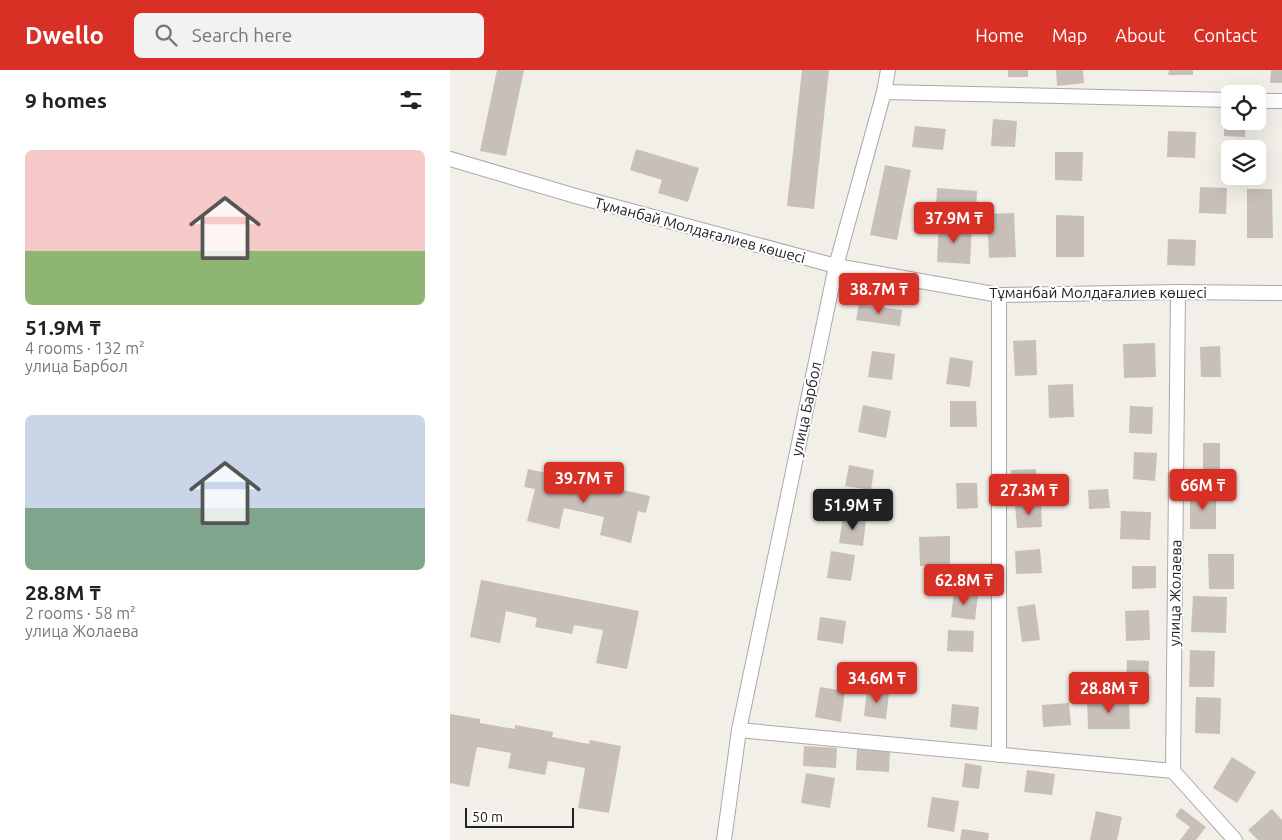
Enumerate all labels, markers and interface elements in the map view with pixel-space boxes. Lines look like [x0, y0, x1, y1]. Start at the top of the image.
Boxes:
search box [134, 13, 484, 58]
icon: search [152, 21, 180, 49]
text: Dwello [25, 22, 104, 49]
text: Search here [192, 24, 292, 46]
text: Home [975, 25, 1024, 45]
text: Map [1052, 25, 1087, 45]
text: About [1115, 25, 1165, 45]
text: Contact [1193, 25, 1257, 45]
map controls [1221, 85, 1266, 185]
button: locate [1221, 85, 1266, 130]
icon: filters [397, 86, 425, 114]
text: 9 homes [25, 88, 107, 112]
button: layers [1221, 140, 1266, 185]
icon: home [180, 183, 270, 273]
street label: Тұманбай Молдағалиев көшесі [593, 194, 807, 266]
pin: 37.9M ₸ [908, 202, 1000, 244]
text: 37.9M ₸ [925, 209, 983, 227]
pin: 38.7M ₸ [833, 272, 925, 315]
text: 38.7M ₸ [850, 280, 908, 298]
street label: Тұманбай Молдағалиев көшесі [989, 284, 1207, 301]
text: 51.9M ₸ [25, 315, 101, 339]
text: 4 rooms · 132 m² [25, 339, 145, 357]
text: улица Барбол [25, 357, 128, 375]
street label: улица Барбол [788, 360, 824, 458]
icon: home [180, 448, 270, 538]
pin: 39.7M ₸ [538, 462, 630, 504]
pin: 66M ₸ [1168, 468, 1238, 511]
text: 39.7M ₸ [555, 469, 613, 487]
pin: 27.3M ₸ [983, 474, 1075, 516]
text: 66M ₸ [1180, 476, 1226, 494]
text: 27.3M ₸ [1000, 481, 1058, 499]
pin: 51.9M ₸ [807, 488, 899, 531]
text: 51.9M ₸ [824, 496, 882, 514]
street label: улица Жолаева [1166, 540, 1184, 646]
pin: 62.8M ₸ [918, 564, 1010, 606]
text: 62.8M ₸ [935, 571, 993, 589]
text: 28.8M ₸ [25, 580, 101, 604]
text: 2 rooms · 58 m² [25, 604, 136, 622]
text: улица Жолаева [25, 622, 139, 640]
pin: 34.6M ₸ [831, 662, 923, 704]
text: 34.6M ₸ [848, 669, 906, 687]
pin: 28.8M ₸ [1063, 672, 1155, 714]
text: 28.8M ₸ [1080, 679, 1138, 697]
scale bar [465, 805, 574, 828]
text: 50 m [472, 809, 503, 825]

